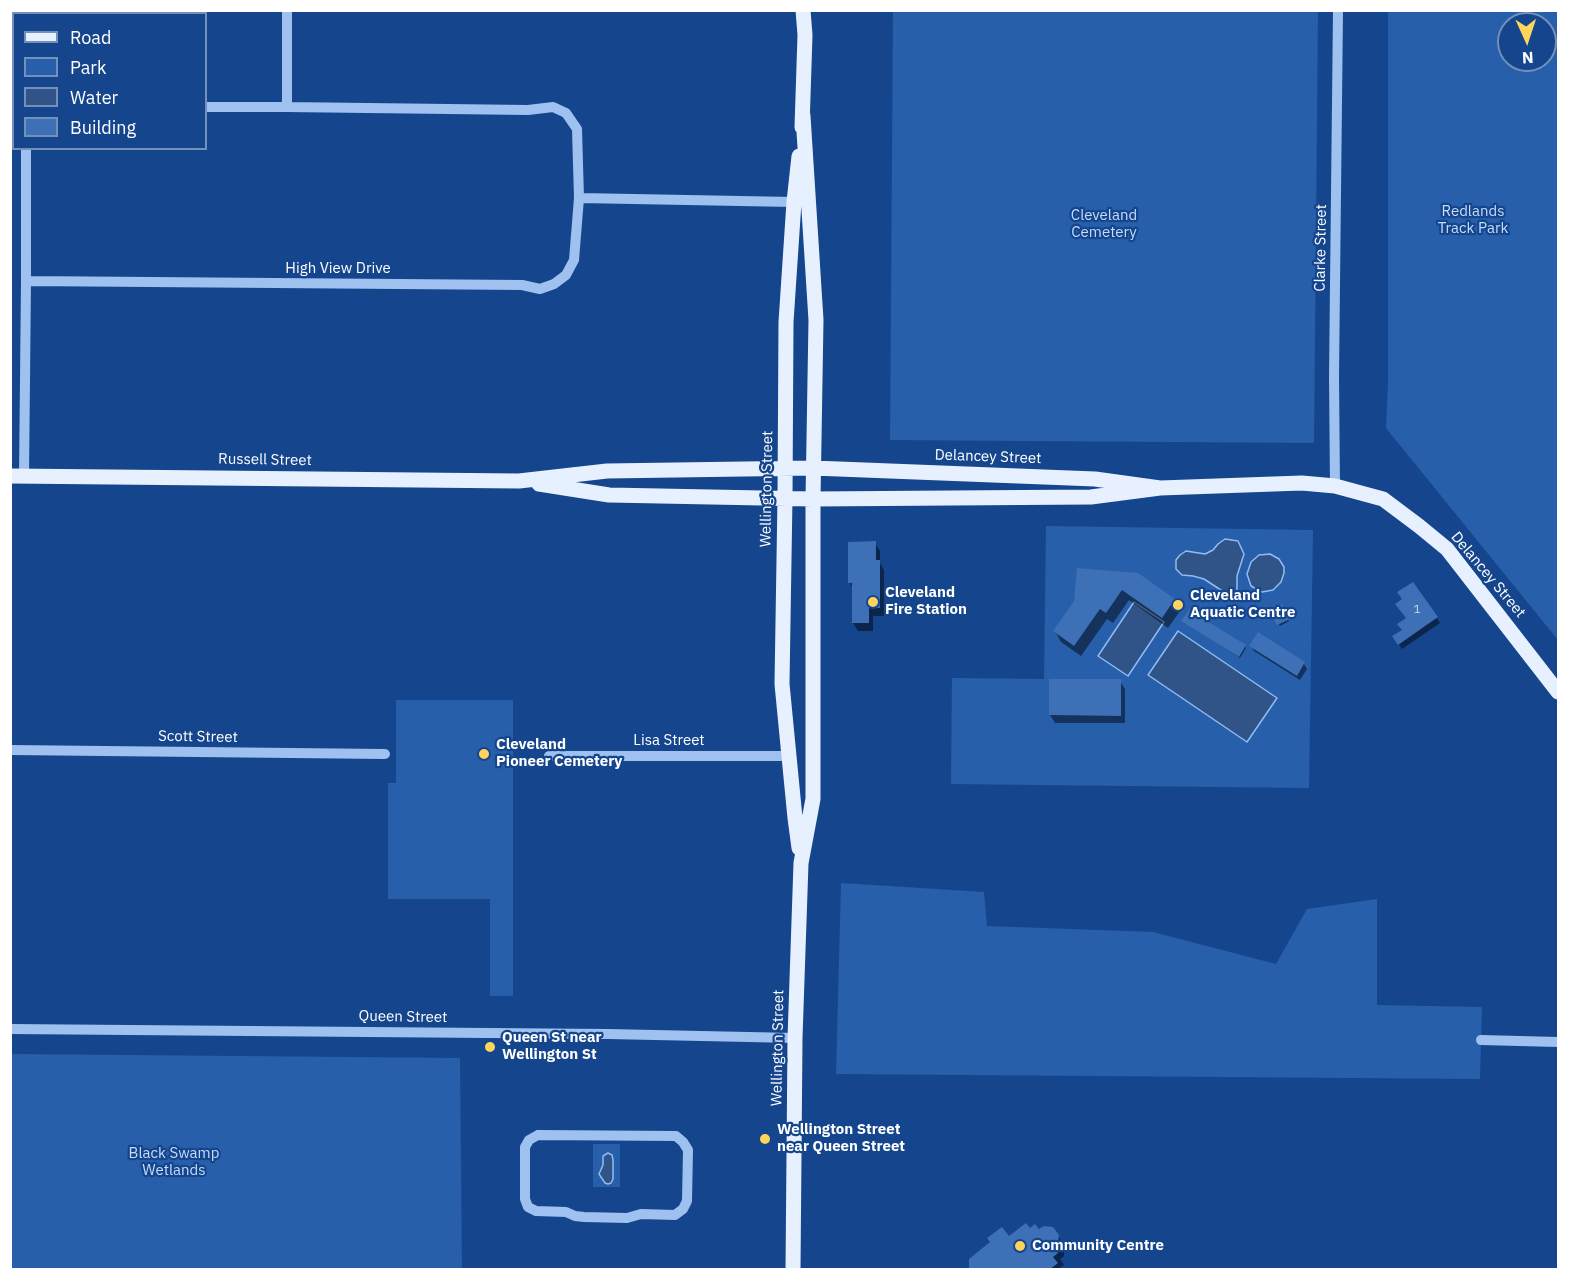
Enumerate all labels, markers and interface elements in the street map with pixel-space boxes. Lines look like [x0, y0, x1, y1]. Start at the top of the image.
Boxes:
legend [12, 12, 207, 150]
north arrow [1497, 12, 1557, 72]
text: Road [70, 26, 111, 49]
text: N [1522, 48, 1534, 68]
text: Park [70, 56, 106, 79]
text: Water [70, 86, 118, 109]
text: Building [70, 116, 136, 139]
park label: Redlands Track Park [1438, 203, 1508, 238]
street label: Clarke Street [1311, 204, 1331, 292]
park label: Cleveland Cemetery [1071, 207, 1137, 242]
street label: High View Drive [285, 260, 391, 278]
street label: Wellington Street [757, 431, 777, 547]
street label: Delancey Street [934, 446, 1042, 468]
street label: Russell Street [218, 450, 312, 470]
street label: Delancey Street [1447, 528, 1529, 622]
place label: Cleveland Fire Station [885, 584, 967, 619]
place label: Cleveland Aquatic Centre [1190, 587, 1295, 622]
marker: Cleveland Fire Station [866, 595, 880, 609]
marker: Cleveland Aquatic Centre [1171, 598, 1185, 612]
house number: 1 [1413, 603, 1421, 617]
street label: Scott Street [158, 727, 238, 747]
street label: Lisa Street [633, 732, 705, 750]
place label: Cleveland Pioneer Cemetery [496, 736, 622, 771]
marker: Cleveland Pioneer Cemetery [477, 747, 491, 761]
street label: Wellington Street [768, 990, 788, 1106]
street label: Queen Street [358, 1007, 448, 1027]
place label: Queen St near Wellington St [502, 1029, 602, 1064]
marker: Queen St near Wellington St [483, 1040, 497, 1054]
place label: Wellington Street near Queen Street [777, 1121, 905, 1156]
marker: Wellington Street near Queen Street [758, 1132, 772, 1146]
park label: Black Swamp Wetlands [129, 1145, 219, 1180]
place label: Community Centre [1032, 1237, 1164, 1255]
marker: Community Centre [1013, 1239, 1027, 1253]

